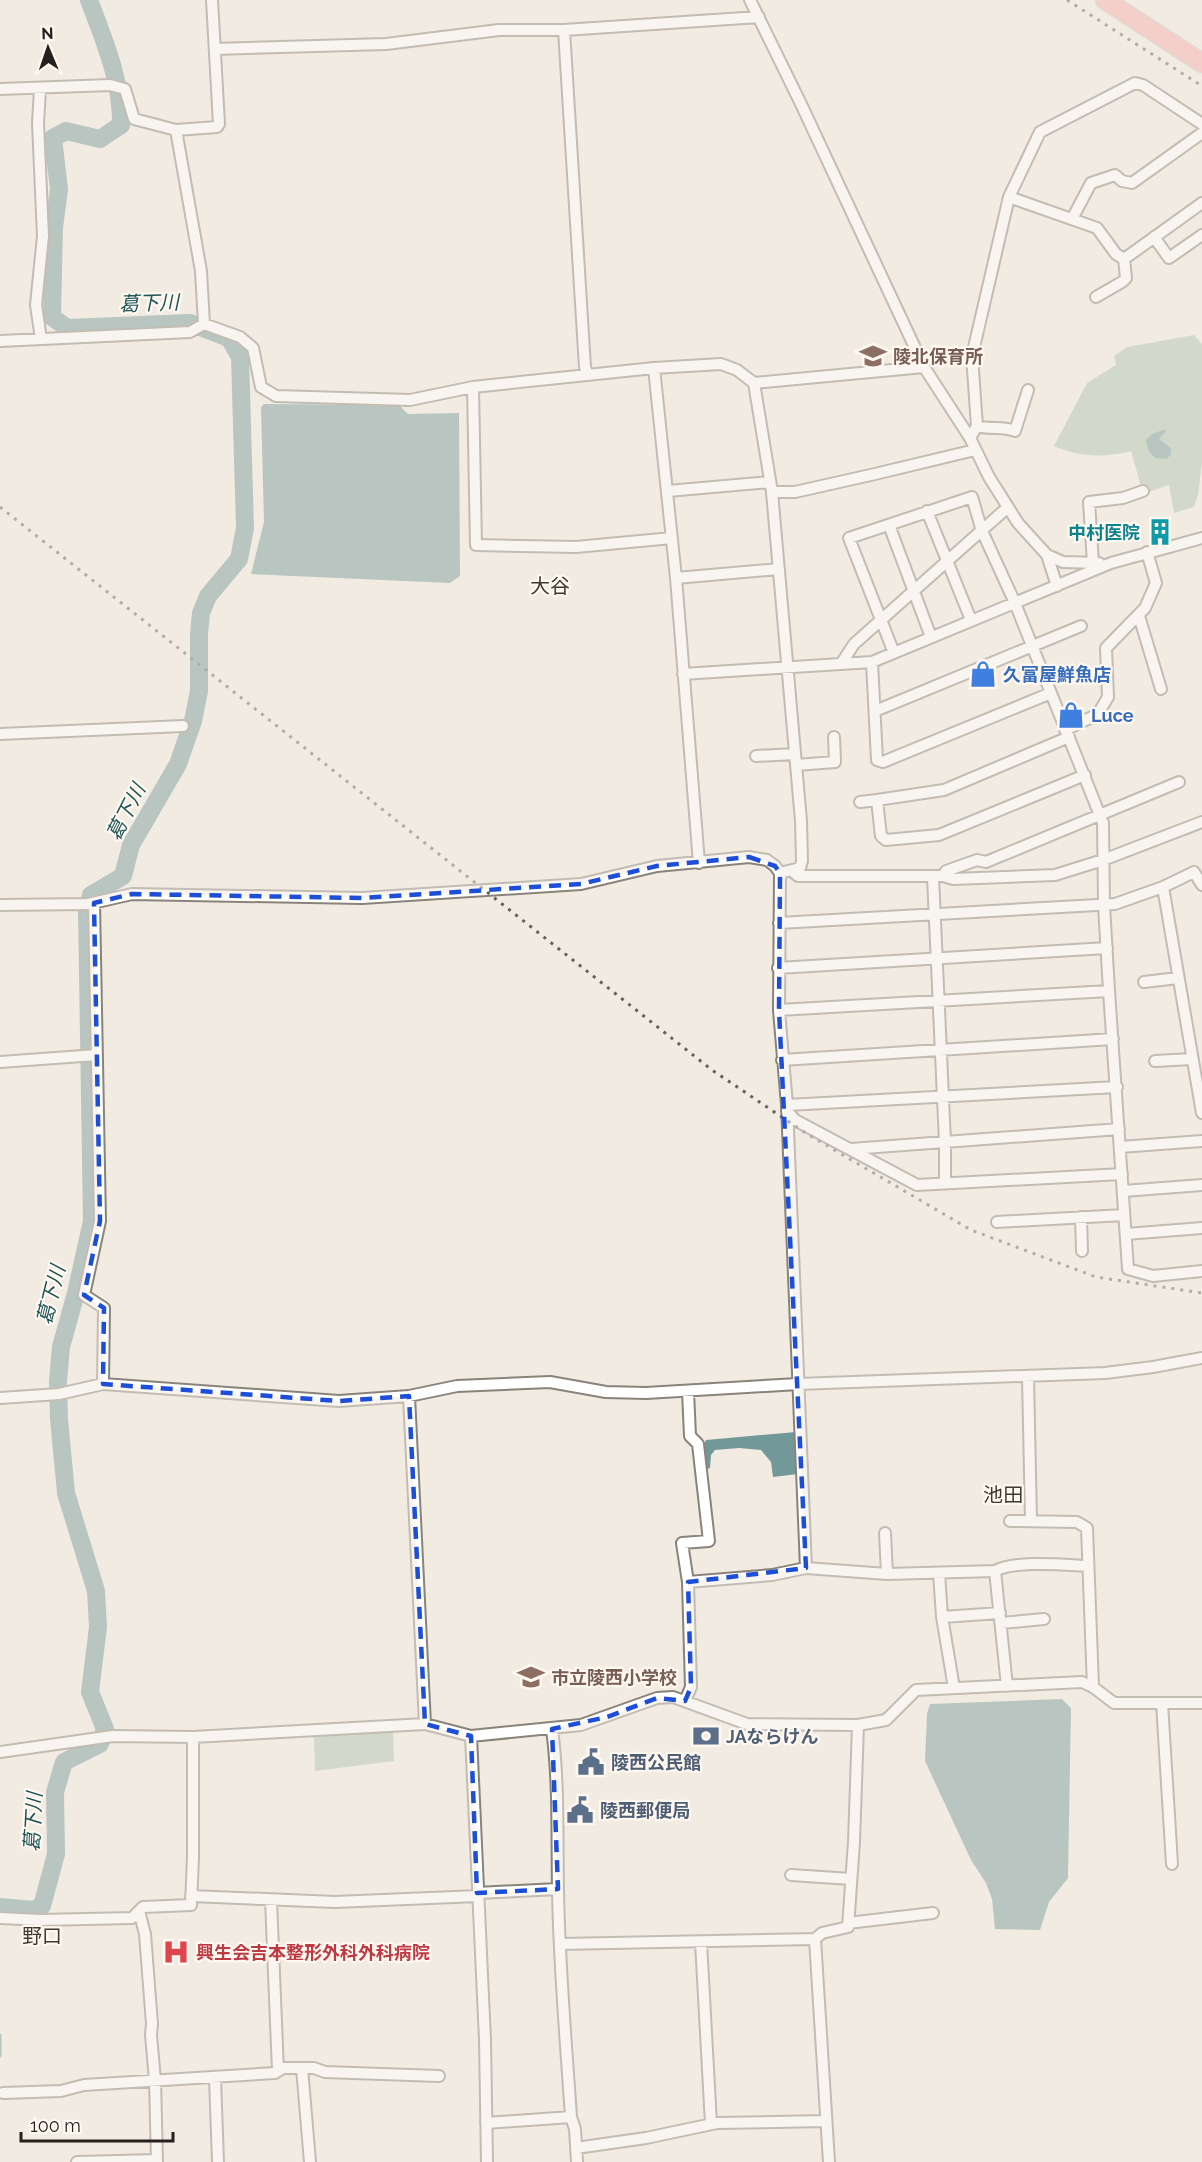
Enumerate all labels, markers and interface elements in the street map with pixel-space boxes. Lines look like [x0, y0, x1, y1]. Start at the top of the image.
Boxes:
north arrow [18, 18, 78, 78]
text: N [41, 24, 54, 43]
water label: 葛下川 [119, 290, 181, 316]
school or university icon: 陵北保育所 [858, 341, 888, 371]
place label: 陵北保育所 [893, 346, 983, 367]
building icon: 中村医院 [1145, 517, 1175, 547]
place label: 中村医院 [1068, 522, 1140, 543]
district label: 大谷 [530, 574, 570, 598]
shop icon: 久富屋鮮魚店 [968, 659, 998, 689]
place label: 久富屋鮮魚店 [1003, 664, 1111, 685]
shop icon: Luce [1056, 700, 1086, 730]
place label: Luce [1091, 705, 1134, 726]
water label: 葛下川 [102, 778, 151, 844]
water label: 葛下川 [32, 1261, 70, 1327]
district label: 池田 [983, 1483, 1023, 1507]
school or university icon: 市立陵西小学校 [516, 1662, 546, 1692]
place label: 市立陵西小学校 [551, 1667, 677, 1688]
bank icon: JAならけん [691, 1721, 721, 1751]
place label: JAならけん [726, 1726, 819, 1747]
public building icon: 陵西公民館 [576, 1747, 606, 1777]
place label: 陵西公民館 [611, 1752, 701, 1773]
water label: 葛下川 [19, 1789, 47, 1853]
public building icon: 陵西郵便局 [565, 1795, 595, 1825]
place label: 陵西郵便局 [600, 1800, 690, 1821]
district label: 野口 [22, 1924, 62, 1948]
hospital icon: 興生会吉本整形外科外科病院 [161, 1937, 191, 1967]
place label: 興生会吉本整形外科外科病院 [196, 1942, 430, 1963]
scale bar [21, 2105, 172, 2143]
text: 100 m [30, 2115, 81, 2136]

